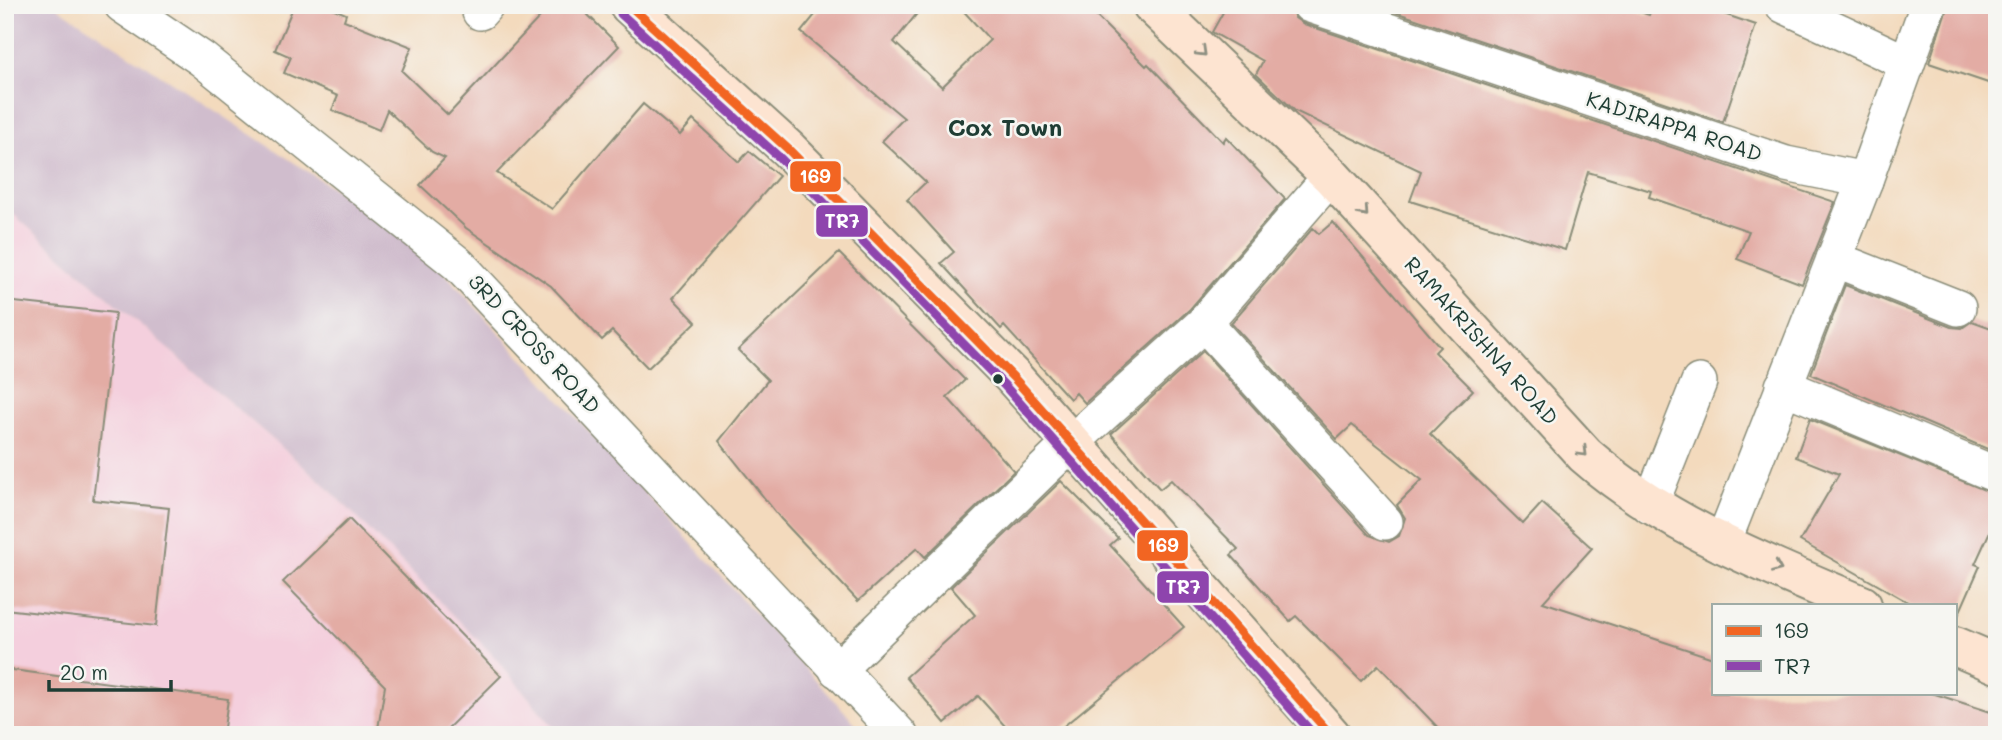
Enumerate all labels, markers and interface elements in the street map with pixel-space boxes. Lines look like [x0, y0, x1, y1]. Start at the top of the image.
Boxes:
one-way arrow [1193, 44, 1206, 57]
street label: KADIRAPPA ROAD [1583, 84, 1766, 167]
district label: Cox Town [948, 111, 1062, 142]
line badge: 169 [789, 160, 842, 193]
text: 169 [799, 163, 831, 188]
line badge: TR7 [815, 204, 869, 238]
one-way arrow [1355, 204, 1368, 217]
text: TR7 [825, 208, 860, 233]
street label: RAMAKRISHNA ROAD [1399, 250, 1565, 430]
street label: 3RD CROSS ROAD [463, 267, 607, 419]
unlabelled marker [991, 372, 1005, 386]
one-way arrow [1575, 444, 1588, 457]
line badge: 169 [1136, 529, 1189, 562]
text: 169 [1147, 532, 1179, 557]
one-way arrow [1770, 560, 1782, 574]
line badge: TR7 [1156, 570, 1210, 604]
text: TR7 [1166, 574, 1201, 599]
legend [1712, 604, 1956, 694]
text: 169 [1774, 616, 1808, 643]
scale bar [49, 649, 172, 693]
text: TR7 [1774, 652, 1811, 679]
text: 20 m [60, 658, 108, 685]

